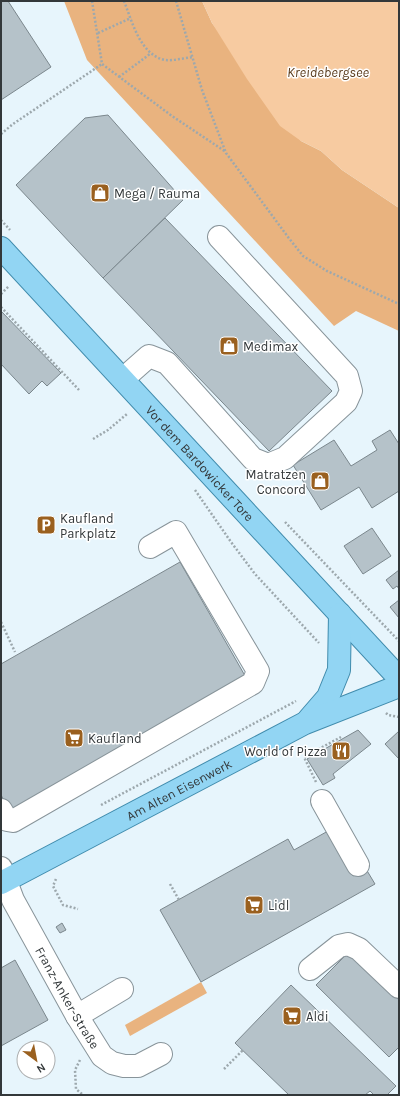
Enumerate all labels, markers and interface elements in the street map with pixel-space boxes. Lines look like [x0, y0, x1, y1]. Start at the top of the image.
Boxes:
water label: Kreidebergsee [287, 64, 369, 81]
shop icon: Mega / Rauma [89, 182, 111, 204]
place label: Mega / Rauma [114, 186, 200, 201]
shop icon: Medimax [218, 335, 240, 357]
place label: Medimax [243, 339, 299, 354]
street label: Vor dem Bardowicker Tore [143, 402, 257, 524]
place label: Matratzen Concord [246, 467, 306, 497]
shop icon: Matratzen Concord [309, 470, 331, 492]
place label: Kaufland Parkplatz [60, 511, 116, 541]
parking icon: Kaufland Parkplatz [35, 514, 57, 536]
supermarket icon: Kaufland [63, 727, 85, 749]
place label: Kaufland [88, 731, 142, 746]
restaurant icon: World of Pizza [330, 740, 352, 762]
place label: World of Pizza [244, 744, 327, 759]
street label: Am Alten Eisenwerk [124, 755, 234, 823]
supermarket icon: Lidl [243, 894, 265, 916]
place label: Lidl [268, 898, 289, 913]
street label: Franz-Anker-Straße [33, 944, 103, 1052]
supermarket icon: Aldi [281, 1005, 303, 1027]
place label: Aldi [306, 1009, 329, 1024]
north arrow [16, 1040, 56, 1080]
text: N [34, 1060, 48, 1076]

